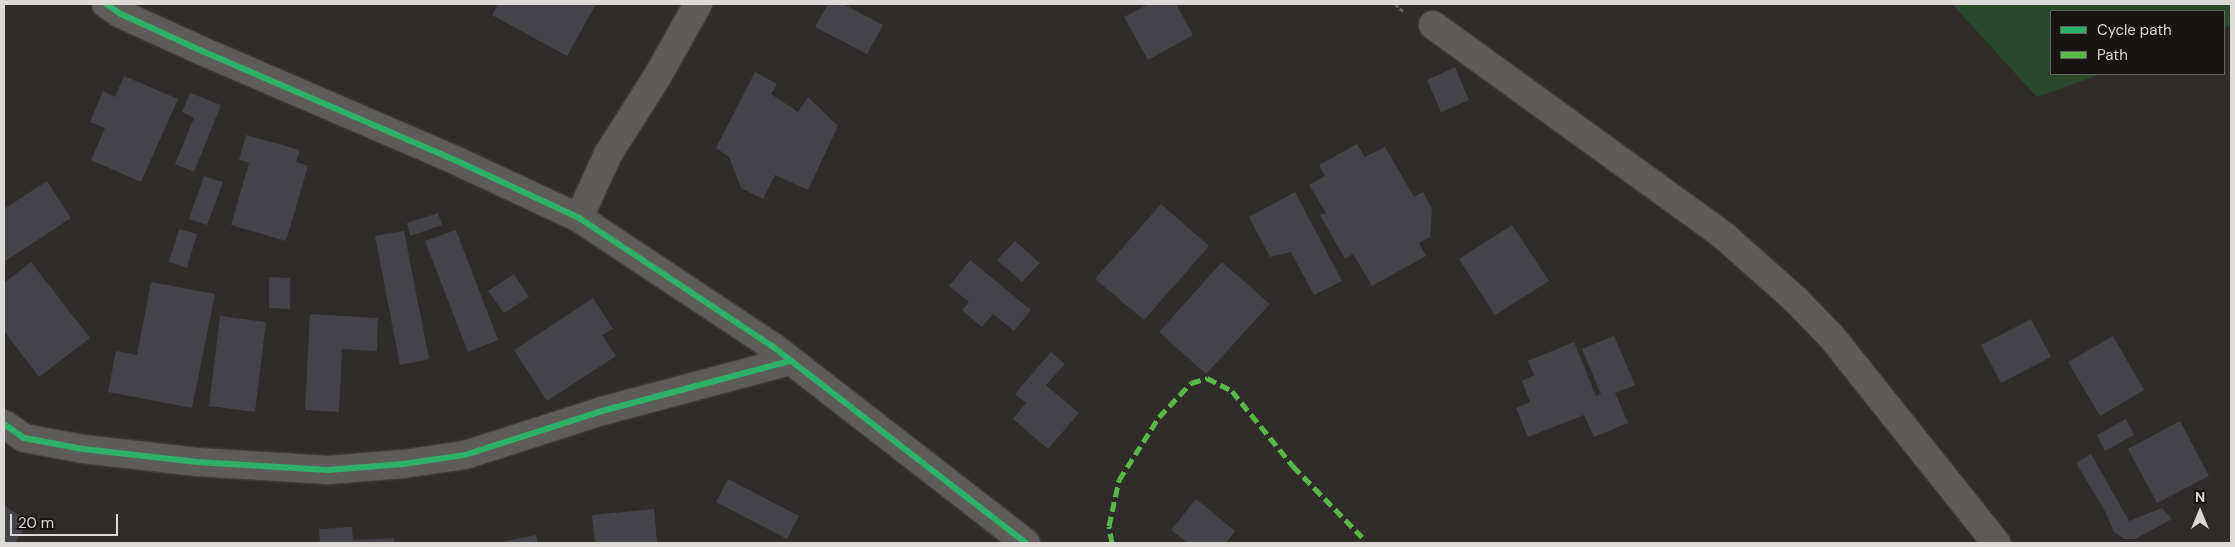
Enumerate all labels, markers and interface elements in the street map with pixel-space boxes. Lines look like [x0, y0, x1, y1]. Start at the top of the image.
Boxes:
legend [2050, 10, 2225, 75]
text: Cycle path [2097, 20, 2172, 40]
text: Path [2097, 45, 2128, 65]
north arrow [2175, 487, 2225, 537]
text: N [2195, 488, 2205, 506]
scale bar [12, 504, 120, 536]
text: 20 m [18, 513, 54, 533]

